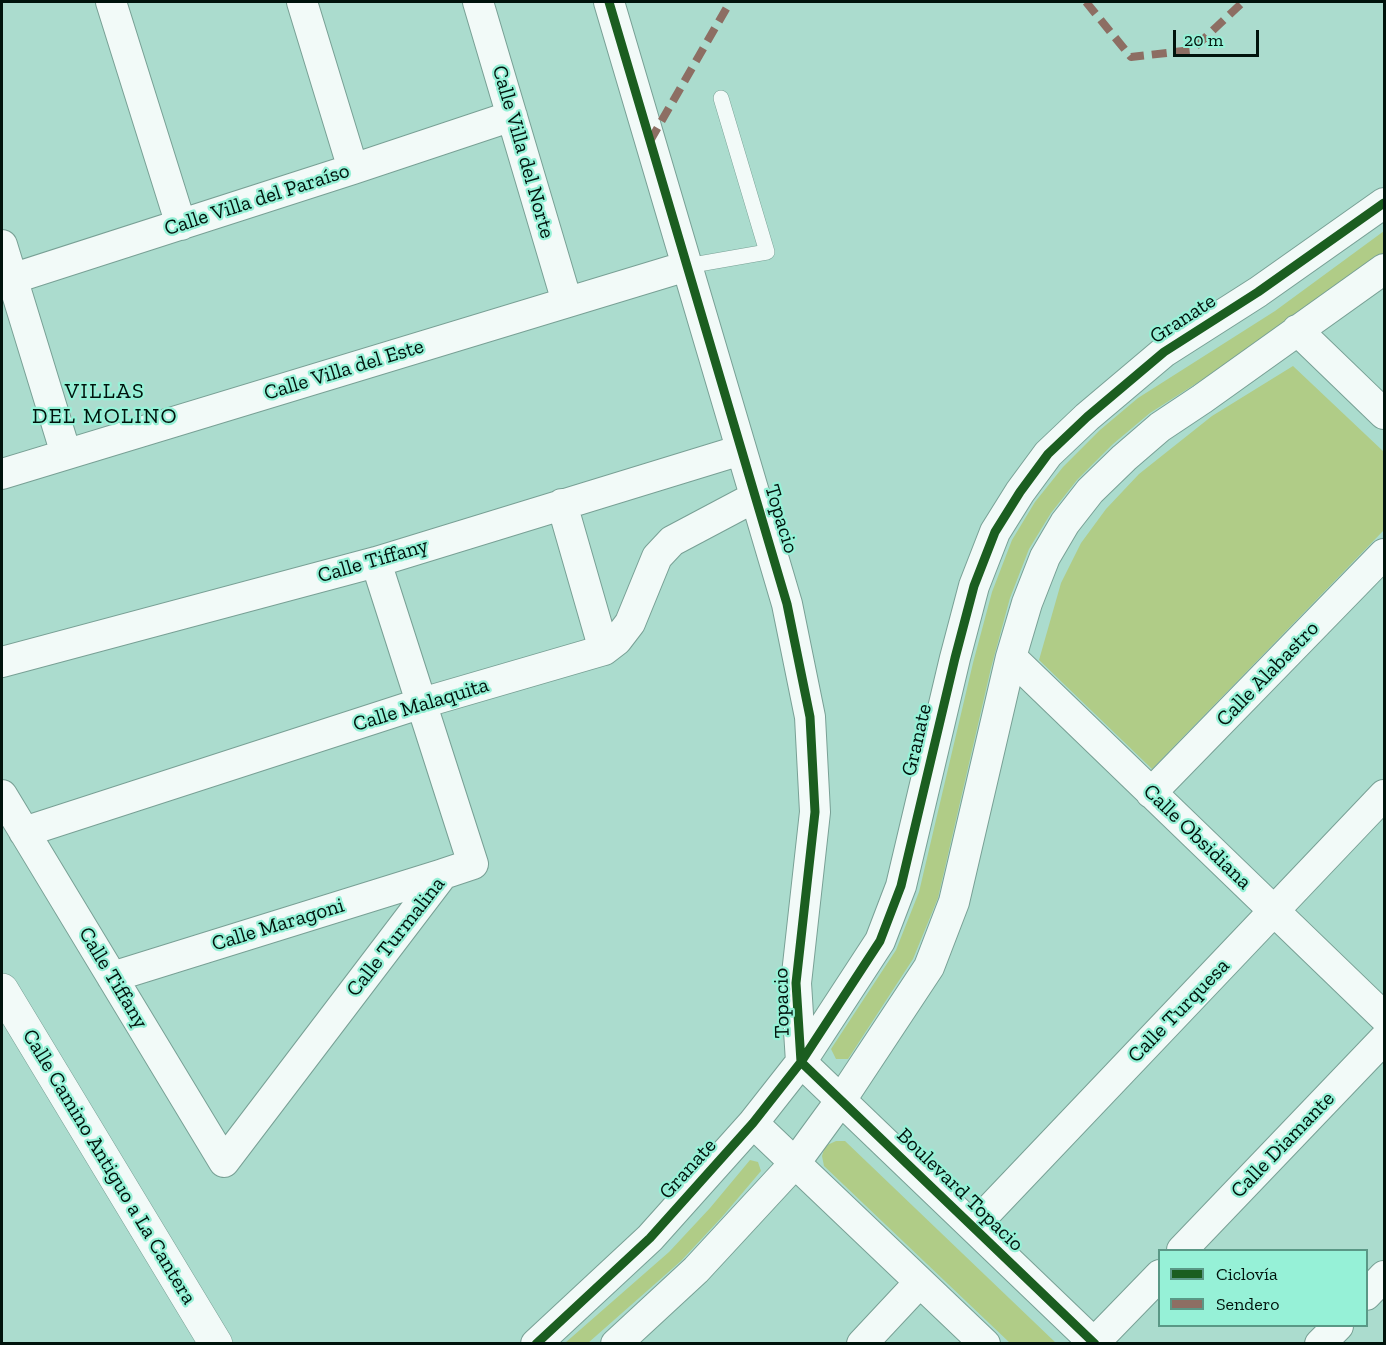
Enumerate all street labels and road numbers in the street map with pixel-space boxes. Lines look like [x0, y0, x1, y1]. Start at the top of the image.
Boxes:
street label: Calle Villa del Norte [486, 63, 560, 241]
street label: Calle Villa del Paraíso [161, 158, 353, 242]
street label: Granate [1145, 288, 1221, 350]
street label: Calle Villa del Este [261, 334, 427, 406]
street label: Topacio [759, 482, 803, 556]
street label: Calle Tiffany [315, 533, 431, 589]
street label: Calle Alabastro [1211, 616, 1325, 732]
street label: Calle Malaquita [350, 672, 492, 738]
street label: Granate [896, 701, 938, 779]
street label: Calle Obsidiana [1138, 779, 1256, 895]
street label: Calle Turmalina [341, 872, 451, 1002]
street label: Calle Maragoni [209, 893, 347, 957]
street label: Calle Tiffany [73, 923, 153, 1033]
street label: Calle Turquesa [1123, 954, 1235, 1068]
street label: Topacio [769, 968, 795, 1038]
street label: Calle Camino Antiguo a La Cantera [17, 1025, 201, 1309]
street label: Calle Diamante [1226, 1087, 1340, 1203]
street label: Boulevard Topacio [891, 1123, 1029, 1257]
street label: Granate [654, 1133, 722, 1205]

